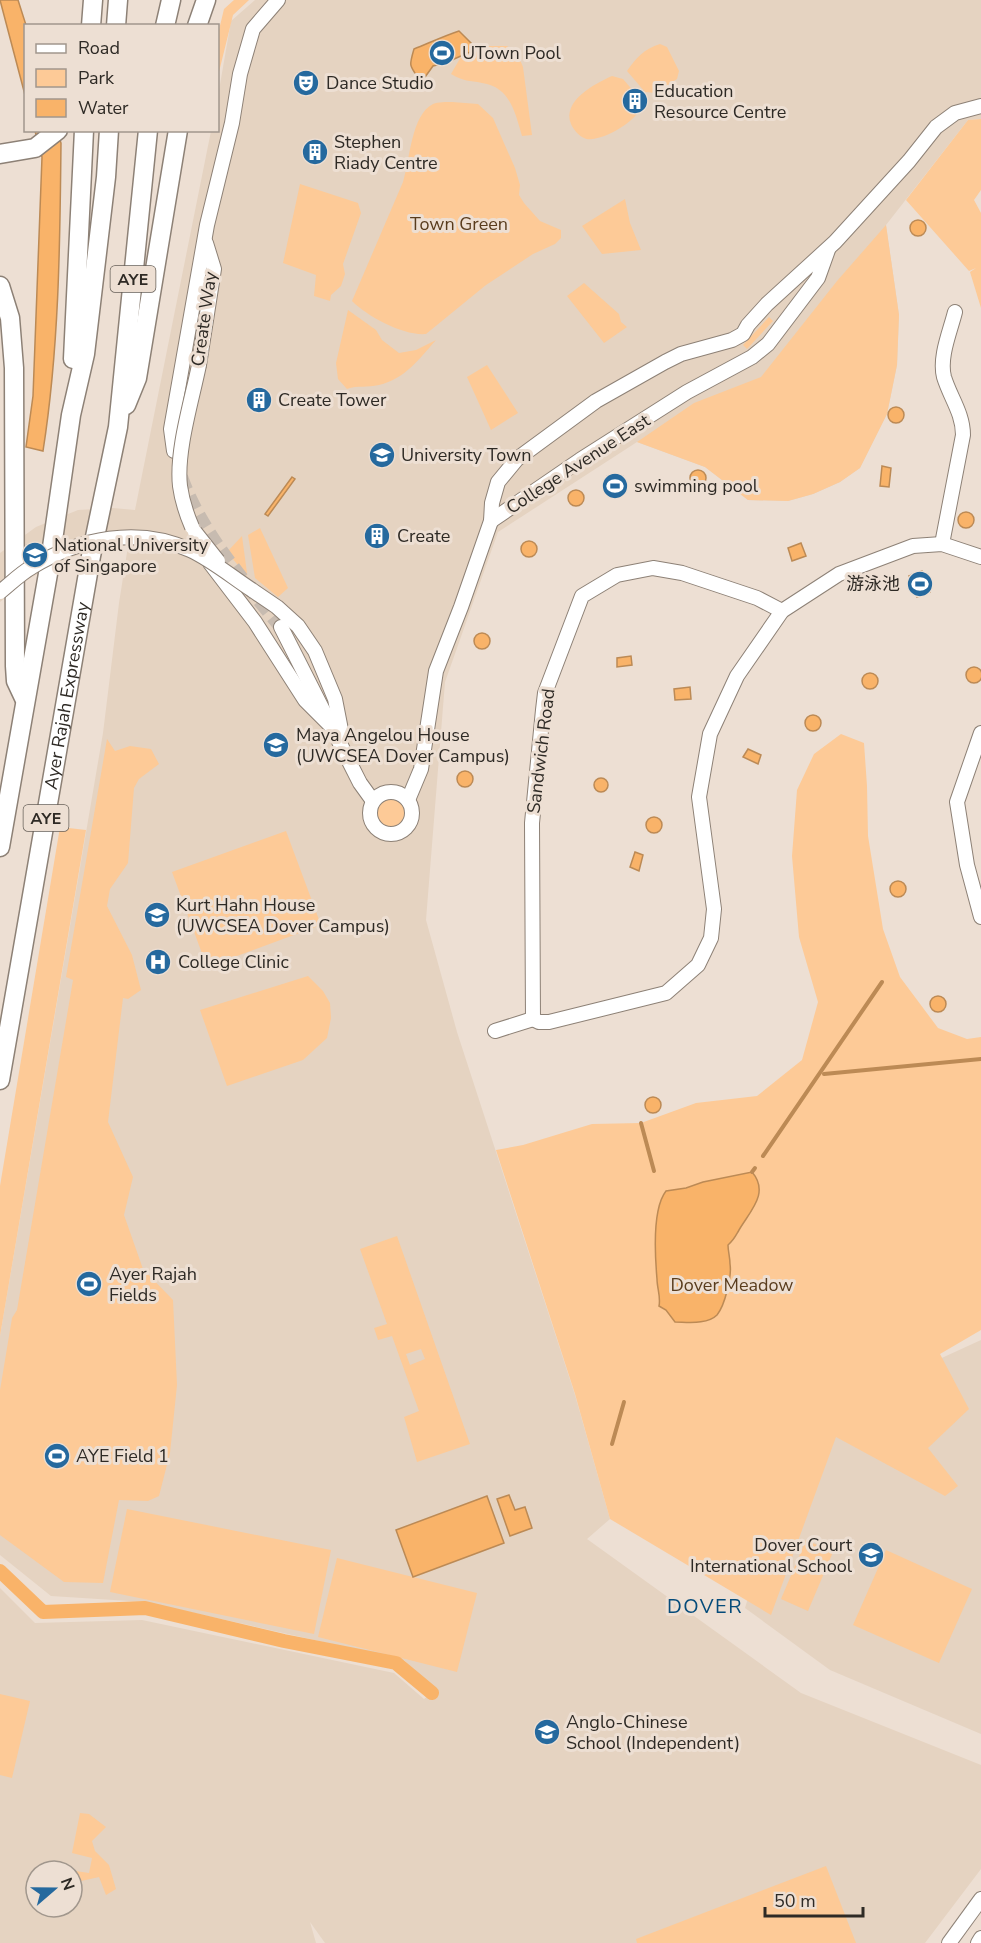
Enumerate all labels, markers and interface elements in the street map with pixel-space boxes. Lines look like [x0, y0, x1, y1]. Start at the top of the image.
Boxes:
legend [24, 24, 219, 132]
text: Road [78, 36, 120, 60]
sports icon: UTown Pool [427, 38, 457, 68]
place label: UTown Pool [462, 41, 561, 65]
text: Park [78, 66, 115, 90]
theatre icon: Dance Studio [291, 68, 321, 98]
place label: Dance Studio [326, 71, 434, 95]
place label: Education Resource Centre [654, 79, 786, 124]
building icon: Education Resource Centre [620, 86, 650, 116]
text: Water [78, 96, 129, 120]
place label: Stephen Riady Centre [334, 130, 438, 175]
building icon: Stephen Riady Centre [300, 137, 330, 167]
park label: Town Green [410, 212, 508, 236]
road number: AYE [110, 266, 156, 292]
street label: Create Way [185, 269, 223, 368]
building icon: Create Tower [244, 385, 274, 415]
place label: Create Tower [278, 388, 387, 412]
street label: College Avenue East [501, 408, 655, 520]
school or university icon: University Town [367, 440, 397, 470]
place label: University Town [401, 443, 531, 467]
sports icon: swimming pool [600, 471, 630, 501]
place label: swimming pool [634, 474, 759, 498]
building icon: Create [362, 521, 392, 551]
place label: Create [397, 524, 450, 548]
place label: National University of Singapore [54, 533, 209, 578]
school or university icon: National University of Singapore [20, 540, 50, 570]
sports icon: 游泳池 [905, 569, 935, 599]
place label: 游泳池 [846, 572, 900, 596]
street label: Ayer Rajah Expressway [39, 599, 95, 791]
street label: Sandwich Road [521, 687, 561, 815]
place label: Maya Angelou House (UWCSEA Dover Campus) [296, 723, 510, 768]
school or university icon: Maya Angelou House (UWCSEA Dover Campus) [261, 730, 291, 760]
road number: AYE [24, 805, 68, 831]
place label: Kurt Hahn House (UWCSEA Dover Campus) [176, 893, 390, 938]
school or university icon: Kurt Hahn House (UWCSEA Dover Campus) [142, 900, 172, 930]
hospital icon: College Clinic [143, 947, 173, 977]
place label: College Clinic [178, 950, 289, 974]
place label: Ayer Rajah Fields [109, 1262, 197, 1307]
sports icon: Ayer Rajah Fields [74, 1269, 104, 1299]
park label: Dover Meadow [670, 1273, 794, 1297]
sports icon: AYE Field 1 [42, 1441, 72, 1471]
place label: AYE Field 1 [76, 1444, 169, 1468]
place label: Dover Court International School [690, 1533, 853, 1578]
school or university icon: Dover Court International School [856, 1540, 886, 1570]
district label: DOVER [667, 1593, 743, 1620]
place label: Anglo-Chinese School (Independent) [566, 1710, 740, 1755]
school or university icon: Anglo-Chinese School (Independent) [532, 1717, 562, 1747]
north arrow [24, 1859, 84, 1919]
text: N [55, 1875, 80, 1894]
scale bar [765, 1880, 862, 1918]
text: 50 m [774, 1889, 816, 1913]

